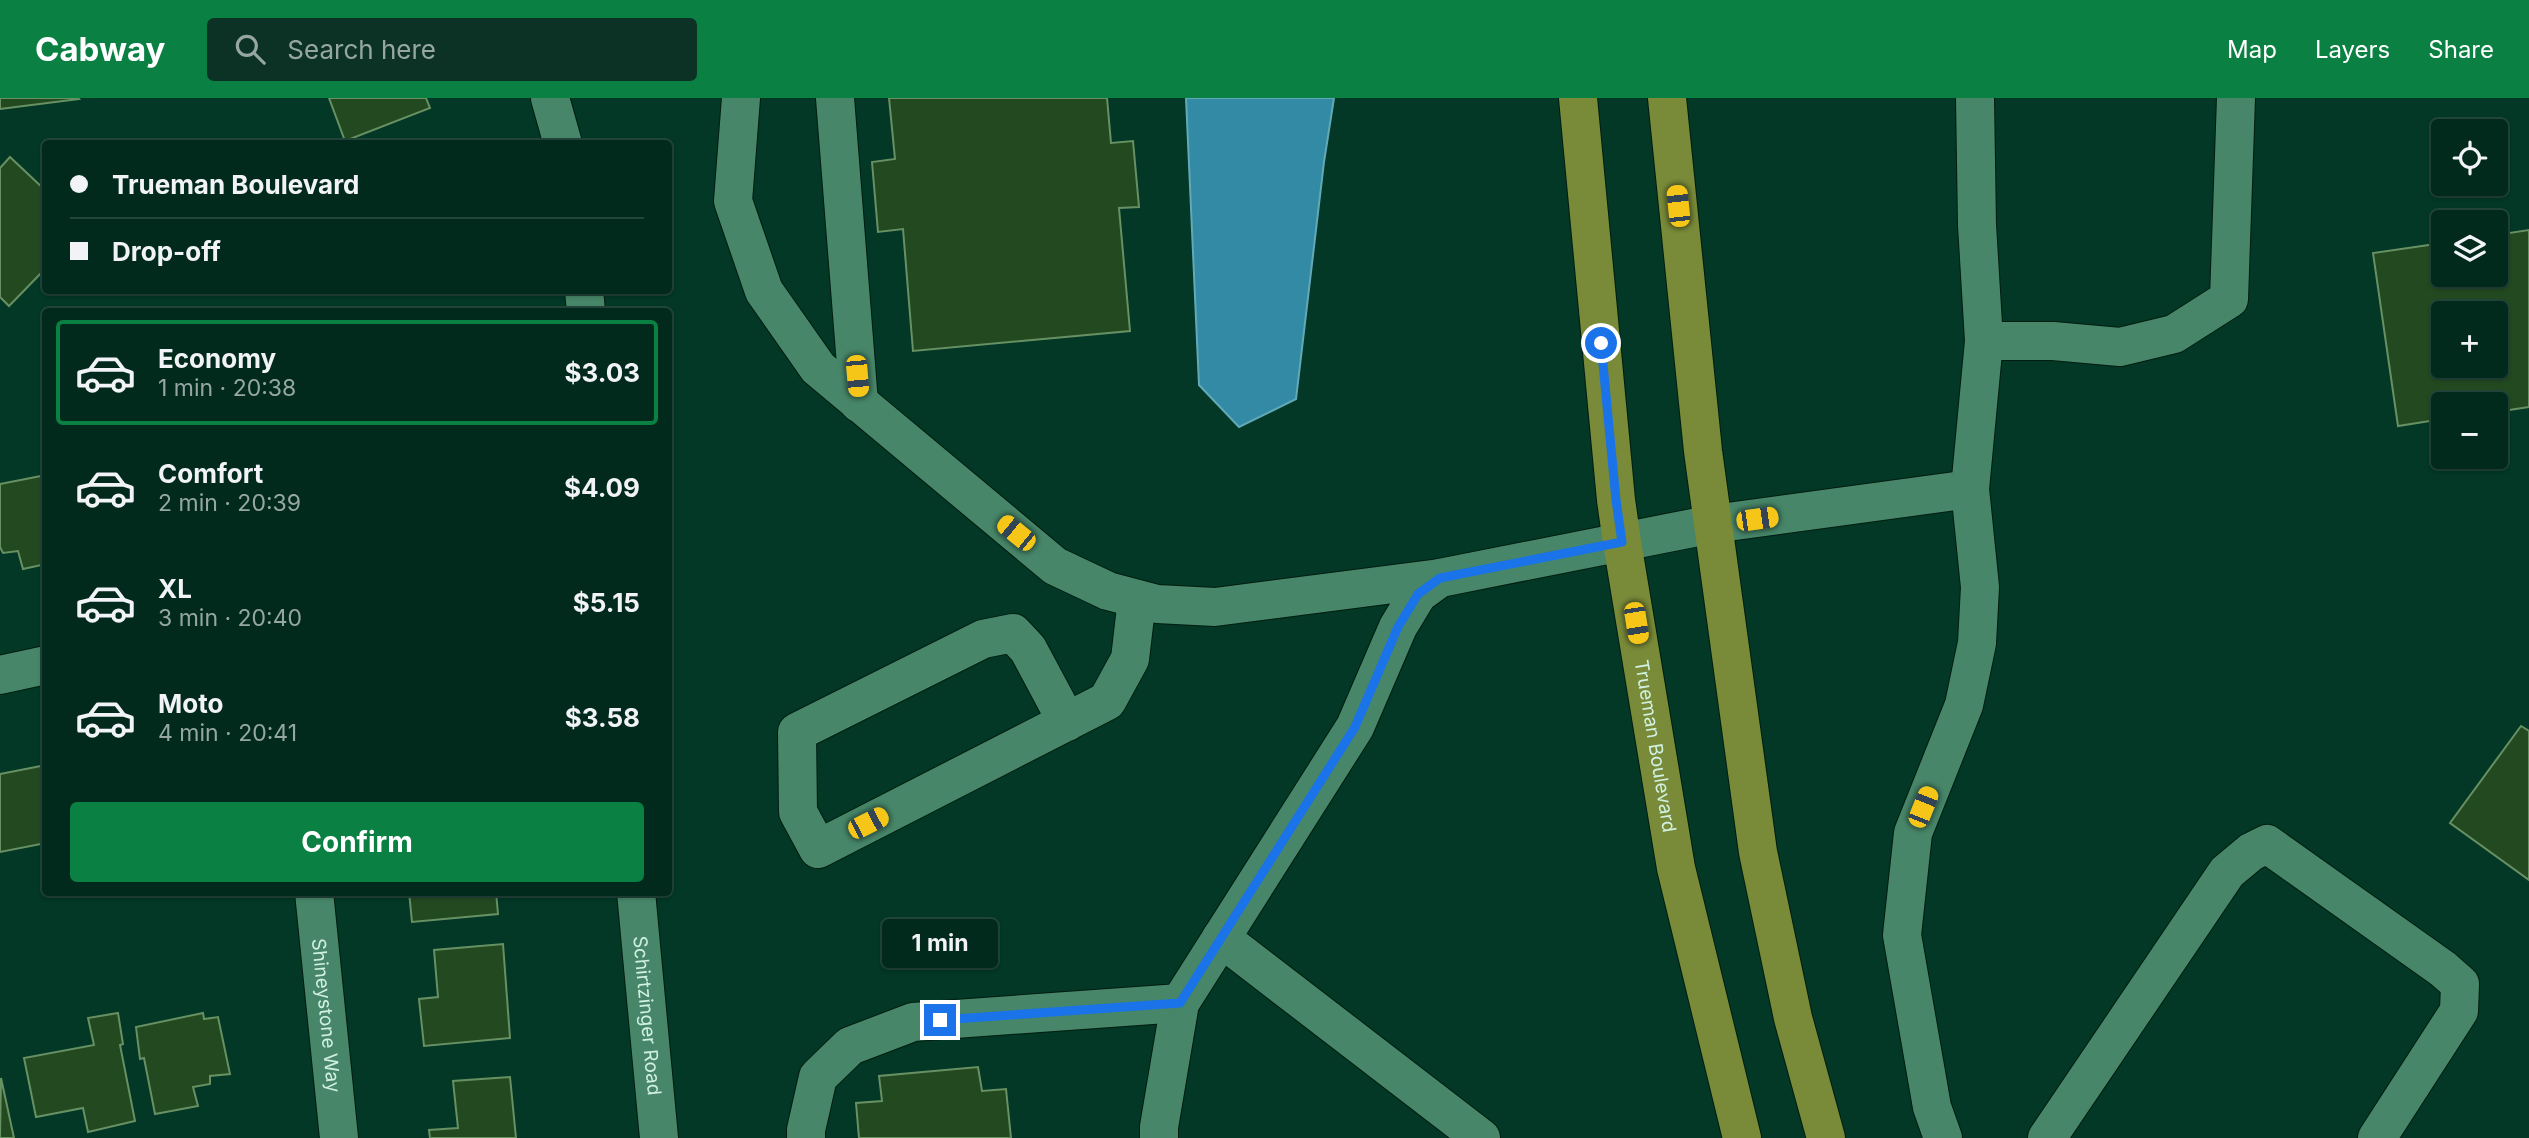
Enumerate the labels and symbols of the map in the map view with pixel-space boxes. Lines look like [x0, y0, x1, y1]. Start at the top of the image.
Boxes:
car [1666, 184, 1691, 228]
route start [1585, 327, 1617, 359]
car [845, 354, 870, 398]
car [1735, 506, 1780, 532]
car [994, 512, 1039, 554]
car [1623, 601, 1650, 645]
street label: Trueman Boulevard [1630, 658, 1681, 834]
car [1906, 784, 1941, 830]
car [845, 804, 892, 842]
callout: 1 min [882, 918, 998, 968]
street label: Schirtzinger Road [628, 935, 666, 1096]
street label: Shineystone Way [307, 937, 345, 1094]
route end [924, 1004, 956, 1036]

